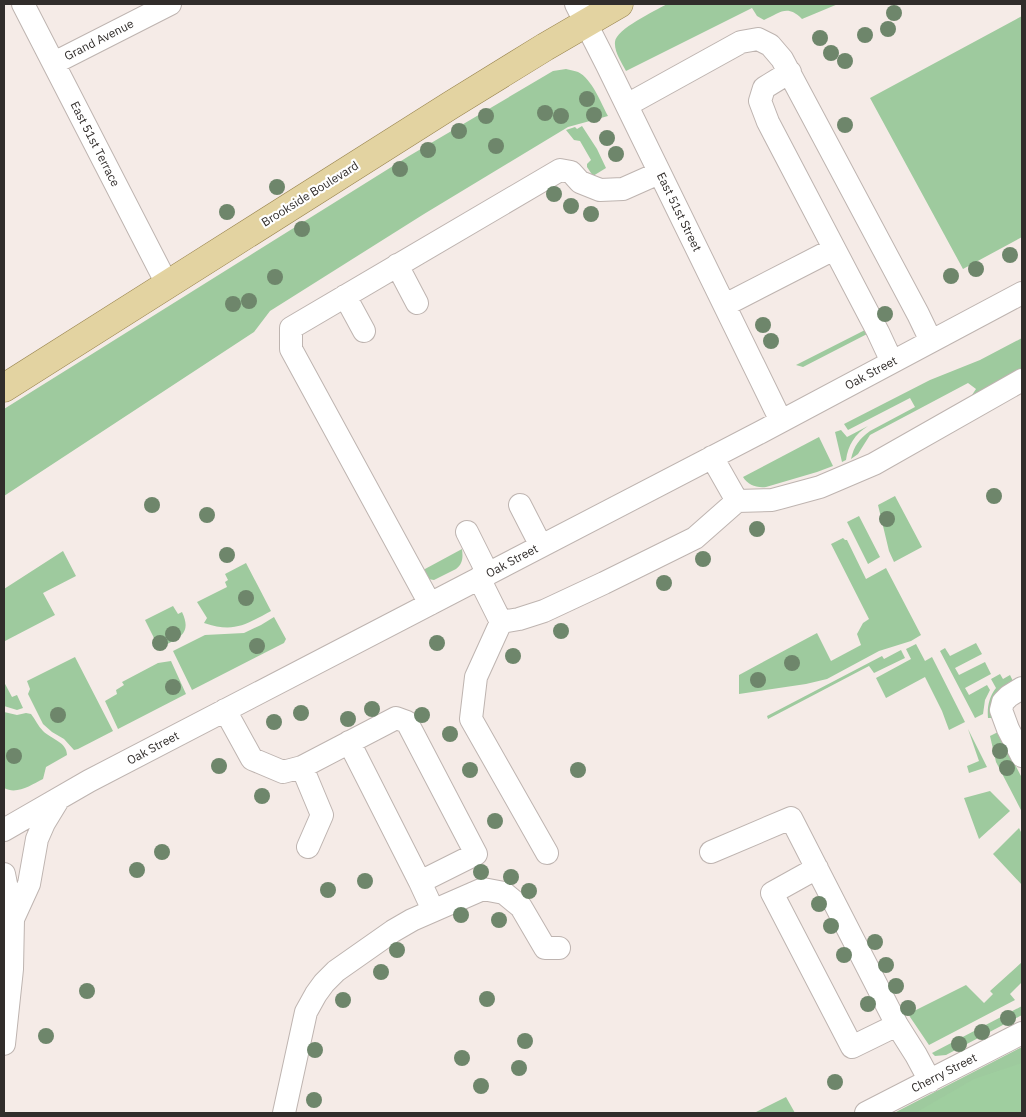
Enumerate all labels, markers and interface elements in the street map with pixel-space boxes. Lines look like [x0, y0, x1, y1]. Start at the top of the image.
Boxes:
street label: Grand Avenue [62, 15, 136, 63]
street label: East 51st Terrace [67, 99, 124, 189]
street label: Brookside Boulevard [258, 158, 361, 230]
street label: East 51st Street [654, 170, 705, 254]
street label: Oak Street [842, 353, 899, 393]
street label: Oak Street [483, 541, 540, 581]
street label: Oak Street [124, 728, 181, 768]
street label: Cherry Street [909, 1050, 979, 1095]

